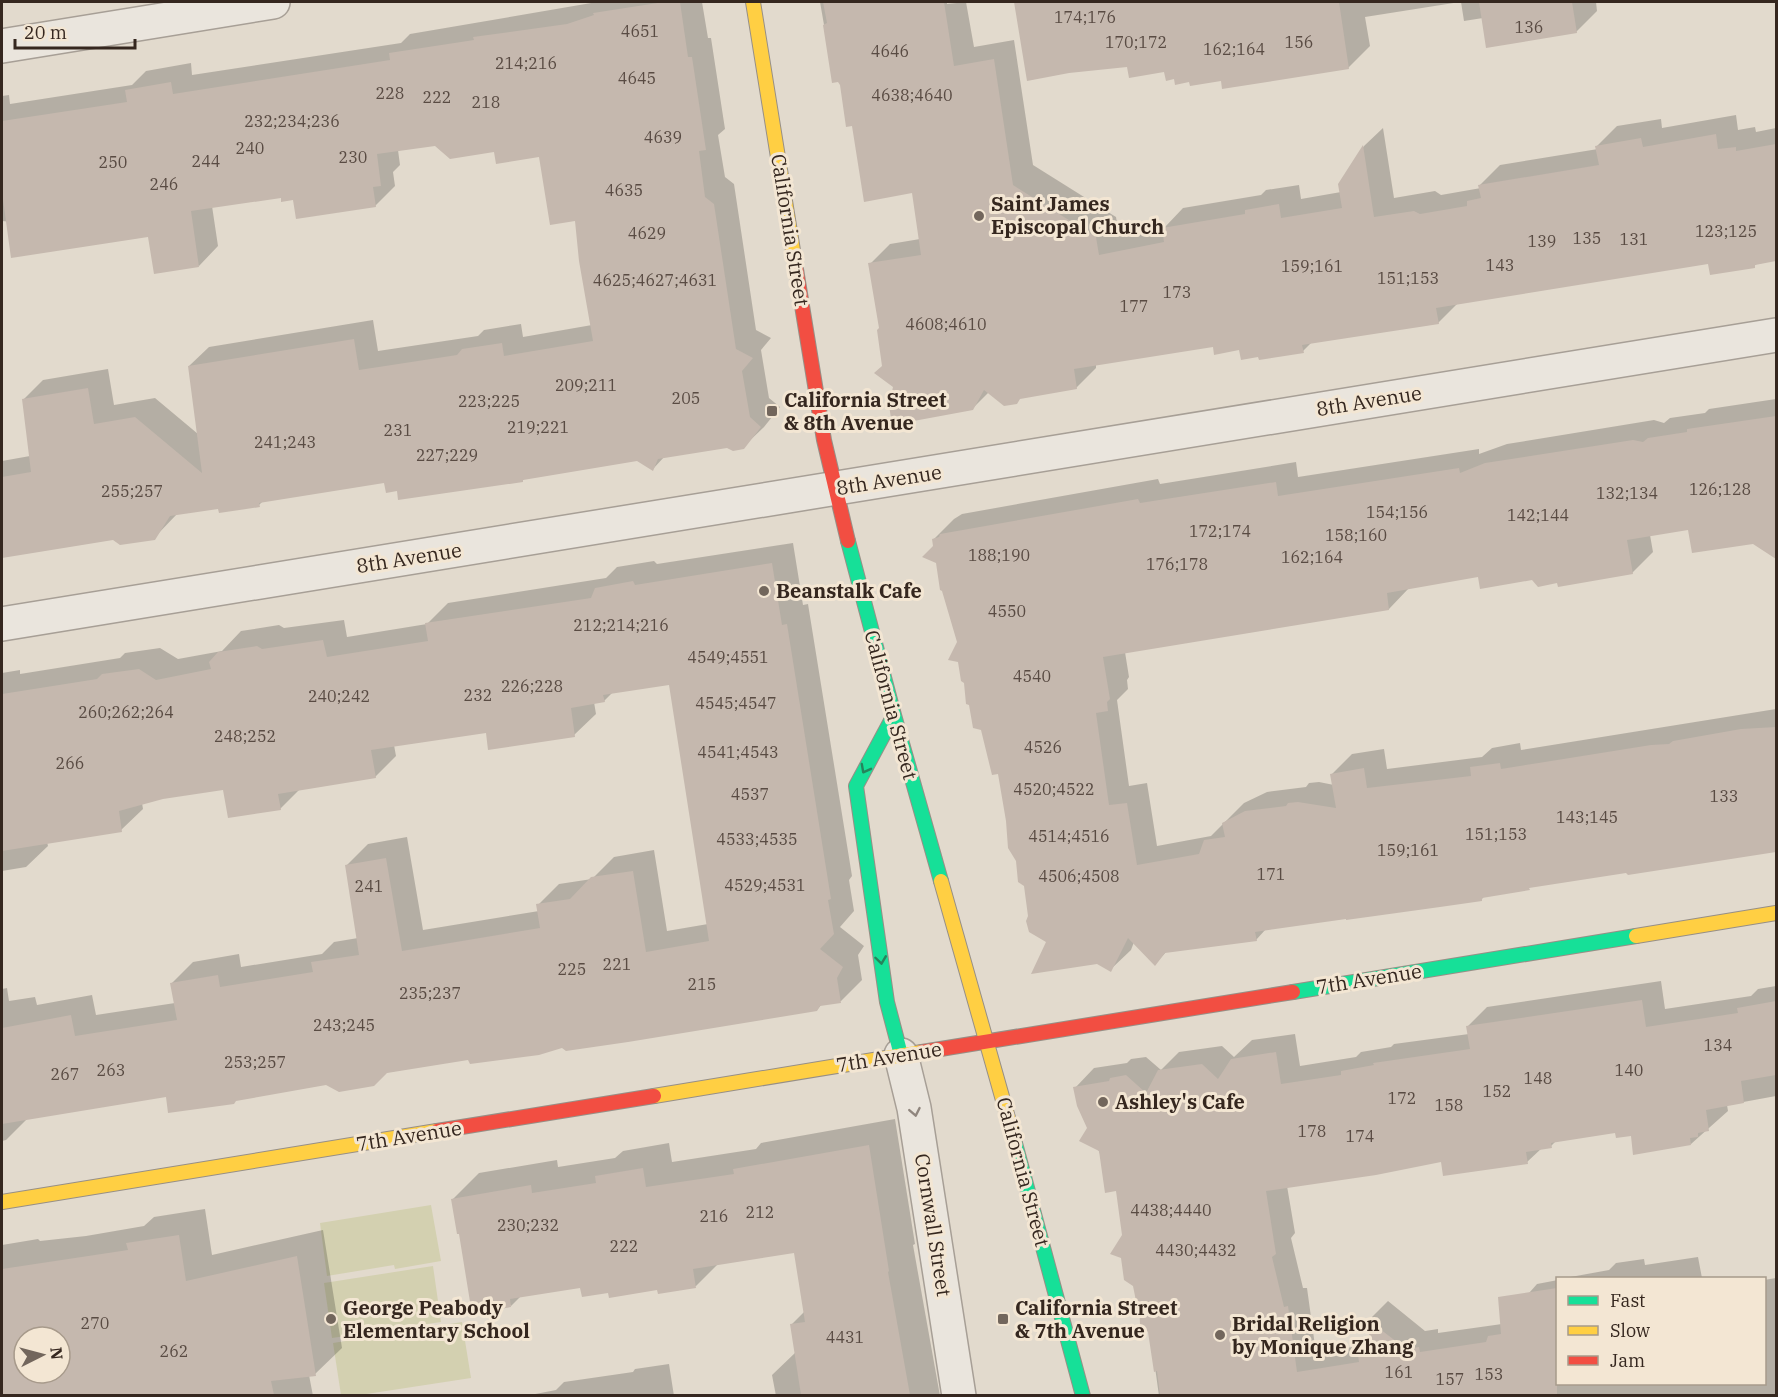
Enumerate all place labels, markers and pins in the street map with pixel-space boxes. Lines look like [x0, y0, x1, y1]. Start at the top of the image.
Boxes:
place label: Saint James Episcopal Church [991, 190, 1164, 240]
marker: Saint James Episcopal Church [972, 209, 986, 223]
place label: California Street & 8th Avenue [784, 386, 947, 436]
marker: California Street & 8th Avenue [765, 404, 779, 418]
place label: Beanstalk Cafe [776, 577, 922, 604]
marker: Beanstalk Cafe [757, 584, 771, 598]
place label: Ashley's Cafe [1115, 1088, 1245, 1115]
marker: Ashley's Cafe [1096, 1095, 1110, 1109]
place label: George Peabody Elementary School [343, 1294, 530, 1344]
place label: California Street & 7th Avenue [1015, 1294, 1178, 1344]
place label: Bridal Religion by Monique Zhang [1232, 1310, 1414, 1360]
marker: George Peabody Elementary School [324, 1312, 338, 1326]
marker: California Street & 7th Avenue [996, 1312, 1010, 1326]
marker: Bridal Religion by Monique Zhang [1213, 1328, 1227, 1342]

